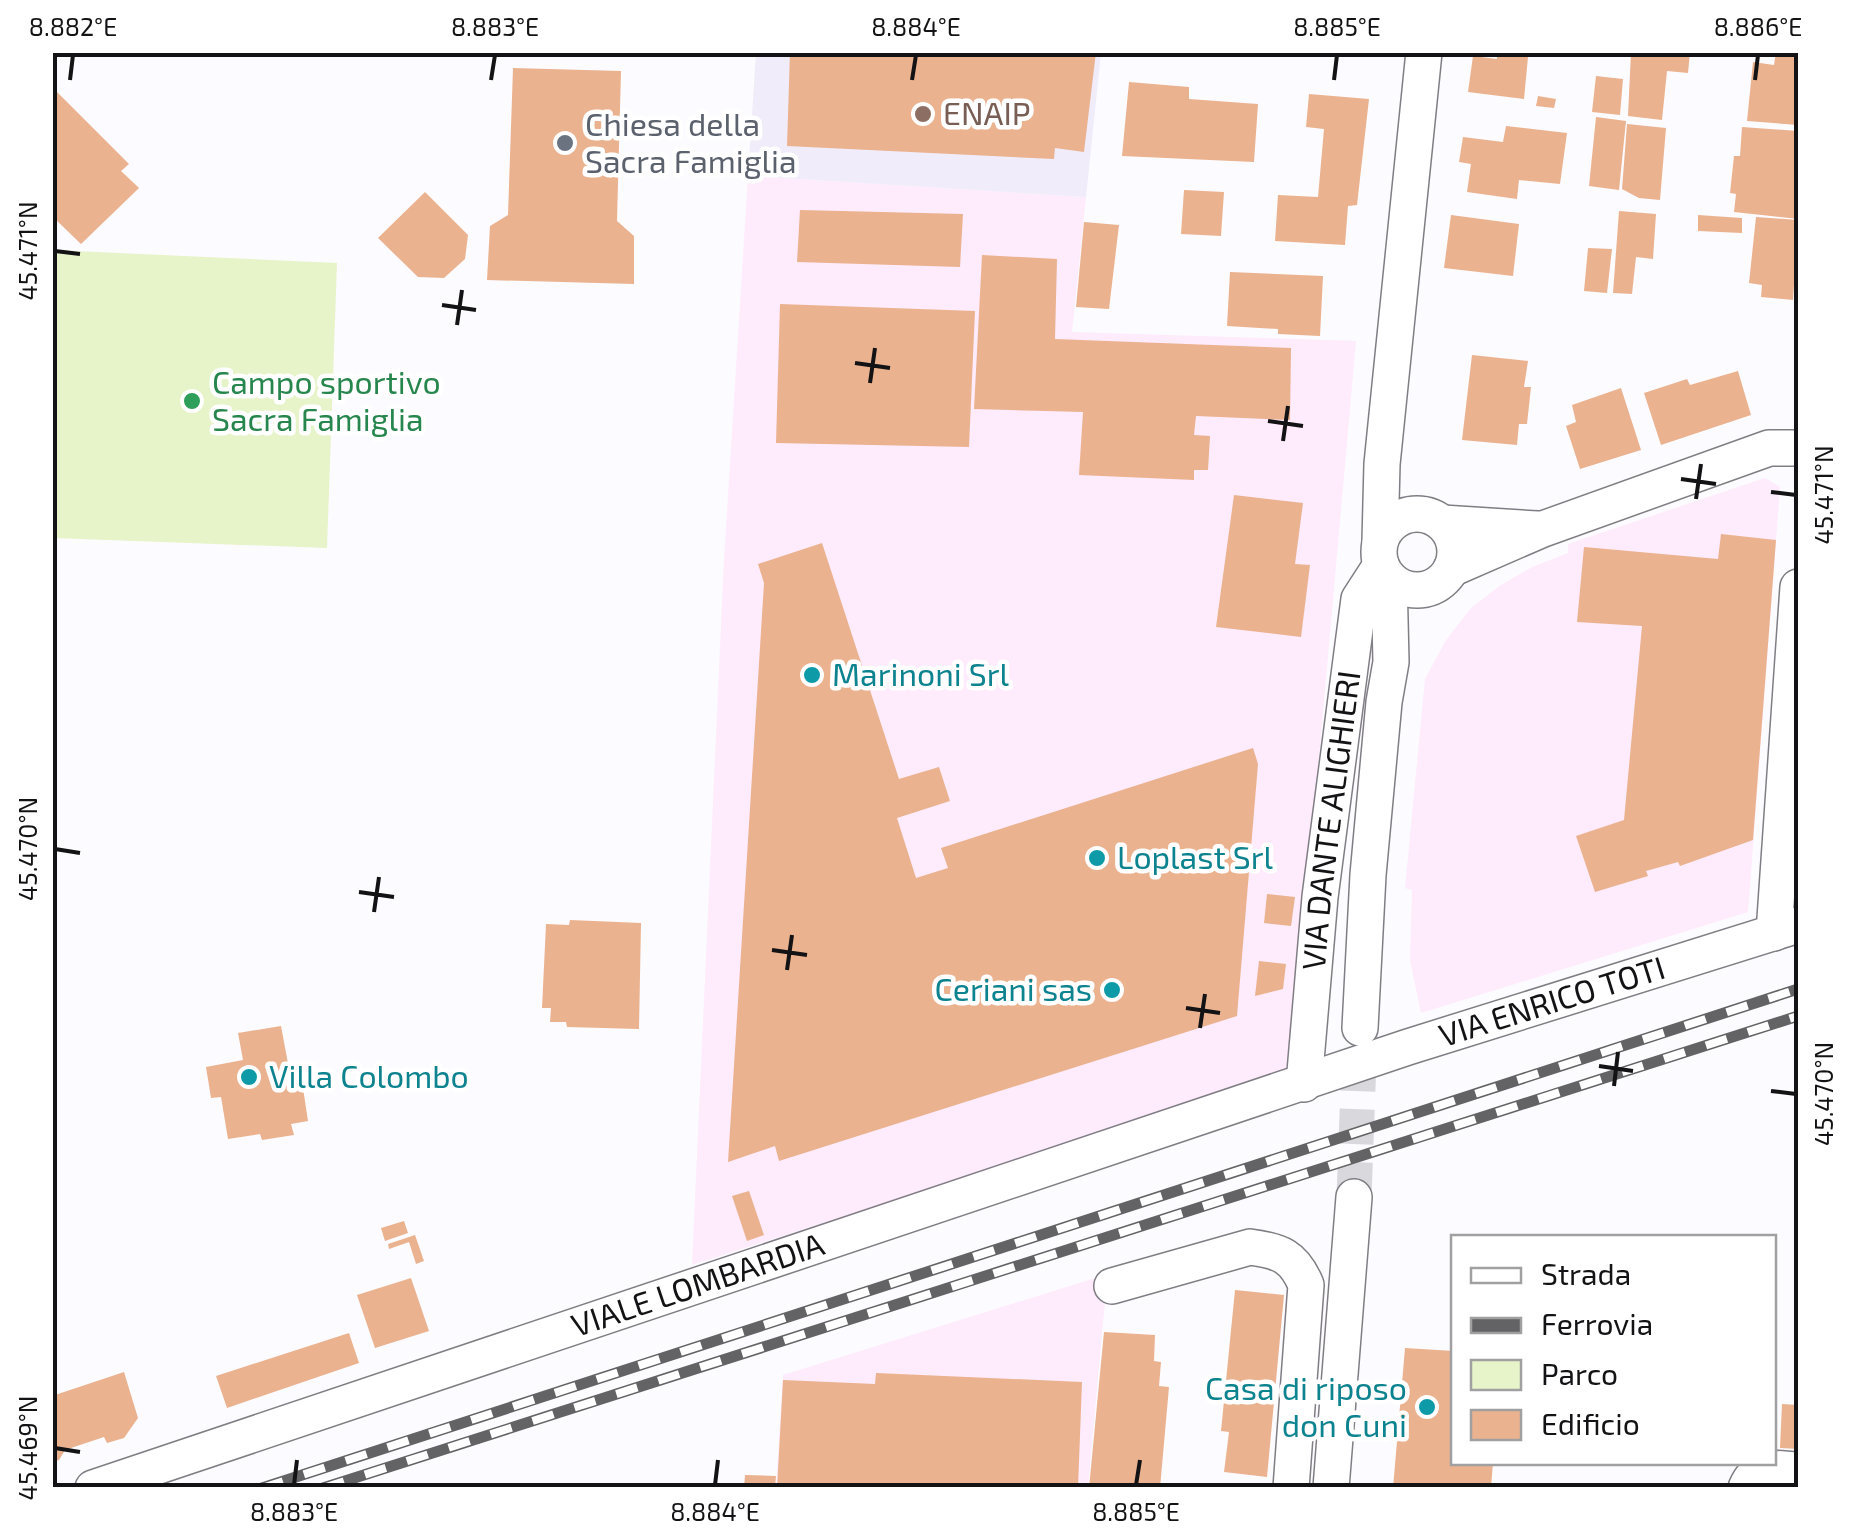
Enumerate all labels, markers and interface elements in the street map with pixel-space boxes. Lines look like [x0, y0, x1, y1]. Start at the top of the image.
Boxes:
text: 8.882°E [29, 11, 117, 41]
text: 8.883°E [451, 11, 539, 41]
text: 8.884°E [871, 11, 961, 41]
text: 8.885°E [1293, 11, 1381, 41]
text: 8.886°E [1714, 11, 1802, 41]
place label: ENAIP [943, 93, 1031, 131]
marker: ENAIP [912, 103, 934, 125]
place label: Chiesa della Sacra Famiglia [585, 104, 797, 179]
marker: Chiesa della Sacra Famiglia [554, 132, 576, 154]
text: 45.471°N [12, 201, 42, 301]
place label: Campo sportivo Sacra Famiglia [212, 362, 441, 437]
marker: Campo sportivo Sacra Famiglia [181, 390, 203, 412]
text: 45.471°N [1808, 445, 1838, 545]
place label: Marinoni Srl [832, 654, 1010, 692]
marker: Marinoni Srl [801, 664, 823, 686]
street label: VIA DANTE ALIGHIERI [1293, 668, 1366, 972]
text: 45.470°N [12, 797, 42, 901]
place label: Loplast Srl [1117, 837, 1274, 875]
marker: Loplast Srl [1086, 847, 1108, 869]
street label: VIA ENRICO TOTI [1434, 947, 1669, 1053]
place label: Ceriani sas [934, 969, 1092, 1007]
marker: Ceriani sas [1101, 979, 1123, 1001]
text: 45.470°N [1808, 1042, 1838, 1146]
place label: Villa Colombo [269, 1056, 469, 1094]
marker: Villa Colombo [238, 1066, 260, 1088]
street label: VIALE LOMBARDIA [566, 1223, 828, 1343]
legend [1451, 1235, 1776, 1465]
text: Strada [1541, 1255, 1631, 1291]
text: Ferrovia [1541, 1305, 1653, 1341]
text: Parco [1541, 1355, 1618, 1391]
place label: Casa di riposo don Cuni [1205, 1368, 1407, 1443]
text: 45.469°N [12, 1396, 42, 1500]
marker: Casa di riposo don Cuni [1416, 1396, 1438, 1418]
text: Edificio [1541, 1405, 1640, 1441]
text: 8.883°E [250, 1496, 338, 1526]
text: 8.884°E [670, 1496, 760, 1526]
text: 8.885°E [1092, 1496, 1180, 1526]

